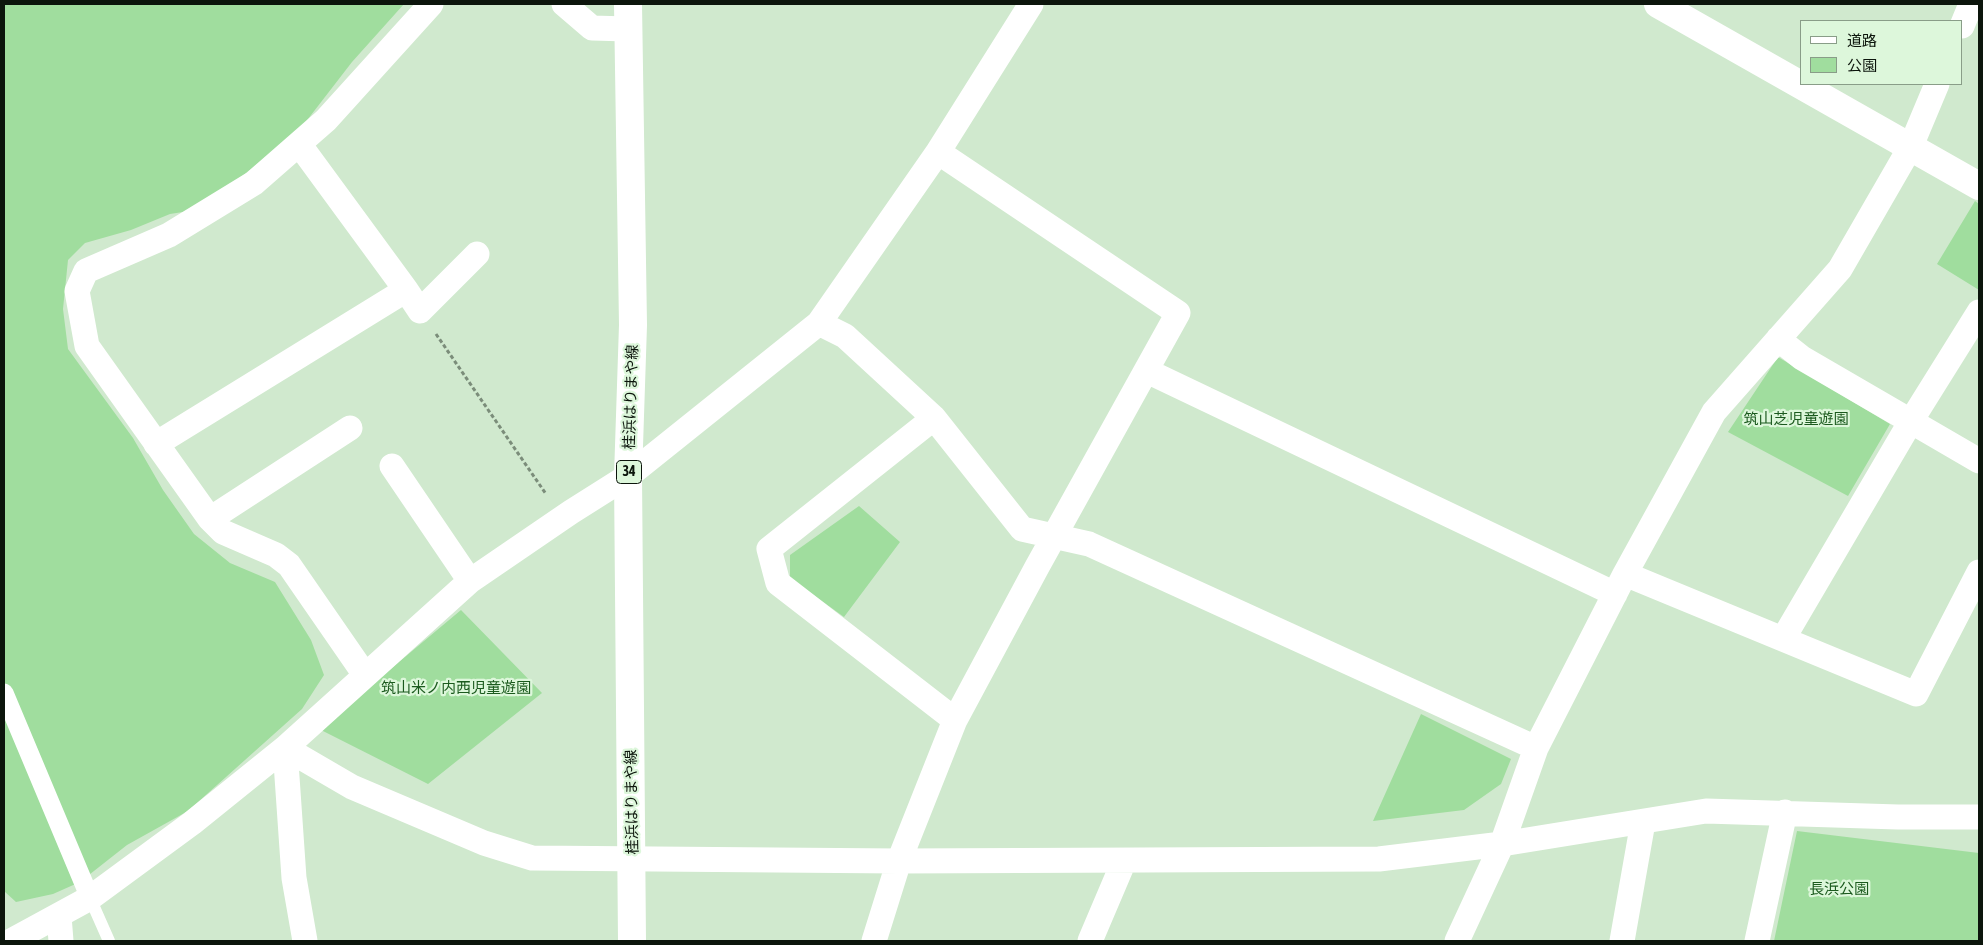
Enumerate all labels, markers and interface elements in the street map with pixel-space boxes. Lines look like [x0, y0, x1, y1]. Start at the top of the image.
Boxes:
legend [1800, 20, 1963, 85]
text: 道路 [1847, 32, 1877, 49]
text: 公園 [1847, 57, 1877, 74]
street label: 桂浜はりまや線 [620, 344, 642, 450]
park label: 筑山芝児童遊園 [1744, 410, 1848, 428]
road number: 34 [616, 461, 642, 484]
park label: 筑山米ノ内西児童遊園 [381, 679, 531, 697]
street label: 桂浜はりまや線 [622, 749, 642, 855]
park label: 長浜公園 [1809, 880, 1869, 898]

